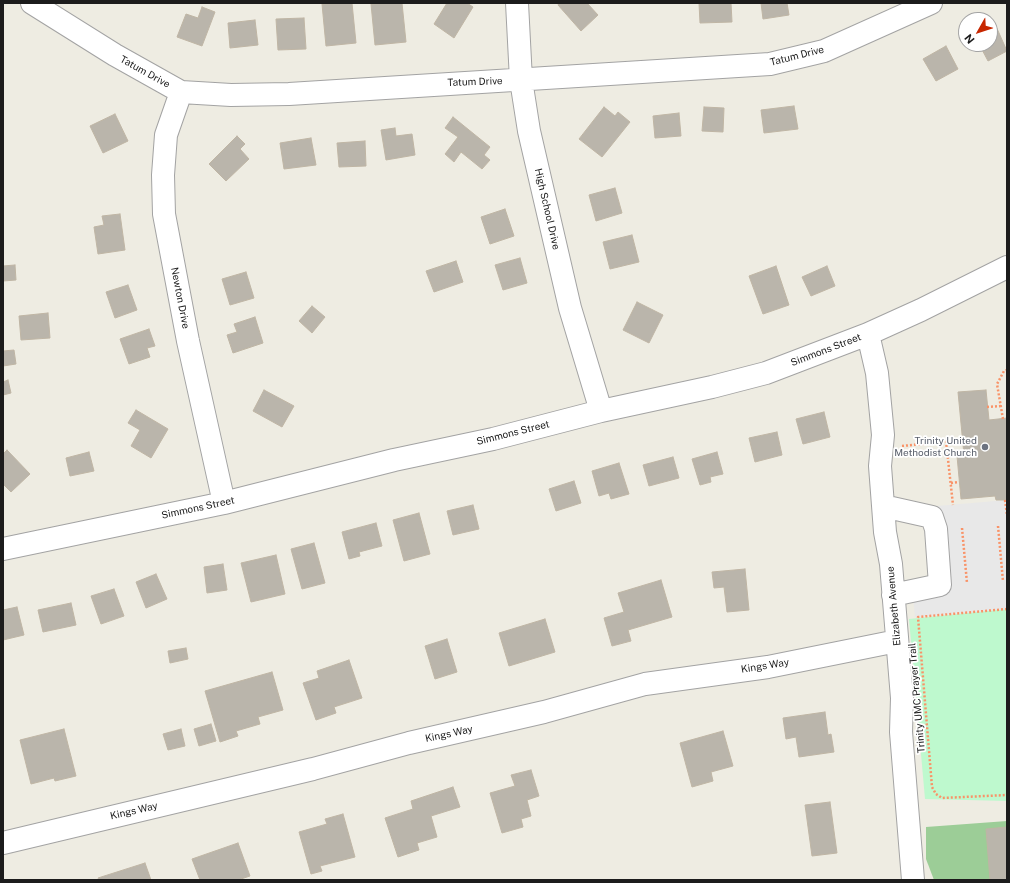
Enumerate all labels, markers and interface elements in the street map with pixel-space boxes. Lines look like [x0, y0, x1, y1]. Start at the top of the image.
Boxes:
north arrow [958, 12, 998, 52]
text: N [962, 32, 977, 46]
street label: Tatum Drive [769, 43, 825, 69]
street label: Tatum Drive [118, 53, 172, 91]
street label: Tatum Drive [447, 75, 503, 89]
street label: High School Drive [532, 167, 562, 251]
street label: Newton Drive [168, 266, 192, 330]
street label: Simmons Street [789, 331, 863, 369]
street label: Simmons Street [475, 418, 551, 448]
place label: Trinity United Methodist Church [894, 435, 977, 458]
marker: Trinity United Methodist Church [980, 442, 990, 452]
street label: Simmons Street [160, 494, 236, 522]
street label: Elizabeth Avenue [885, 566, 903, 646]
street label: Trinity UMC Prayer Trail [906, 643, 928, 753]
street label: Kings Way [740, 656, 790, 676]
street label: Kings Way [424, 723, 474, 745]
street label: Kings Way [109, 800, 159, 822]

